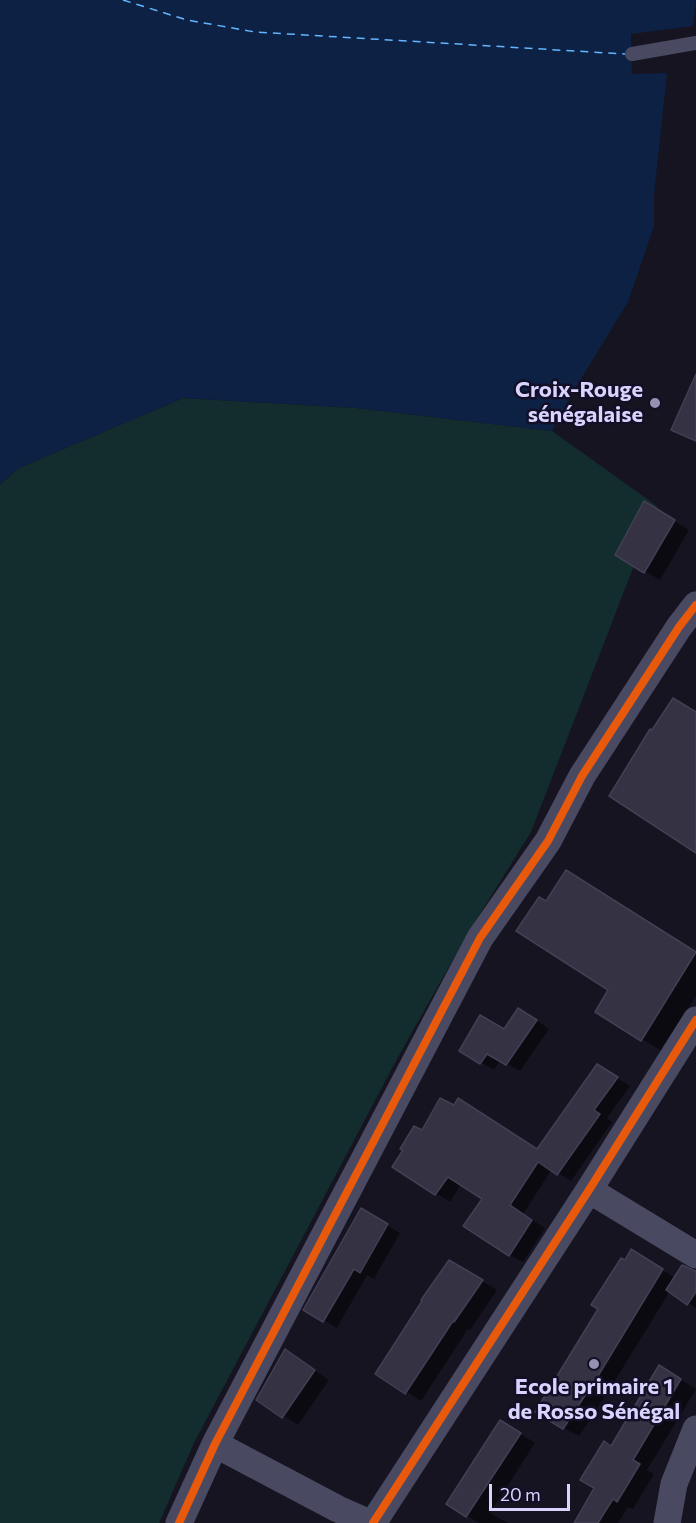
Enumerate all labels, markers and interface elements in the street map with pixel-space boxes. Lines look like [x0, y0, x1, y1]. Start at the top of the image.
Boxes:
place label: Croix-Rouge sénégalaise [515, 377, 643, 428]
marker: Croix-Rouge sénégalaise [648, 396, 662, 410]
marker: Ecole primaire 1 de Rosso Sénégal [587, 1357, 601, 1371]
place label: Ecole primaire 1 de Rosso Sénégal [508, 1374, 680, 1426]
scale bar [492, 1472, 573, 1510]
text: 20 m [500, 1483, 541, 1505]

